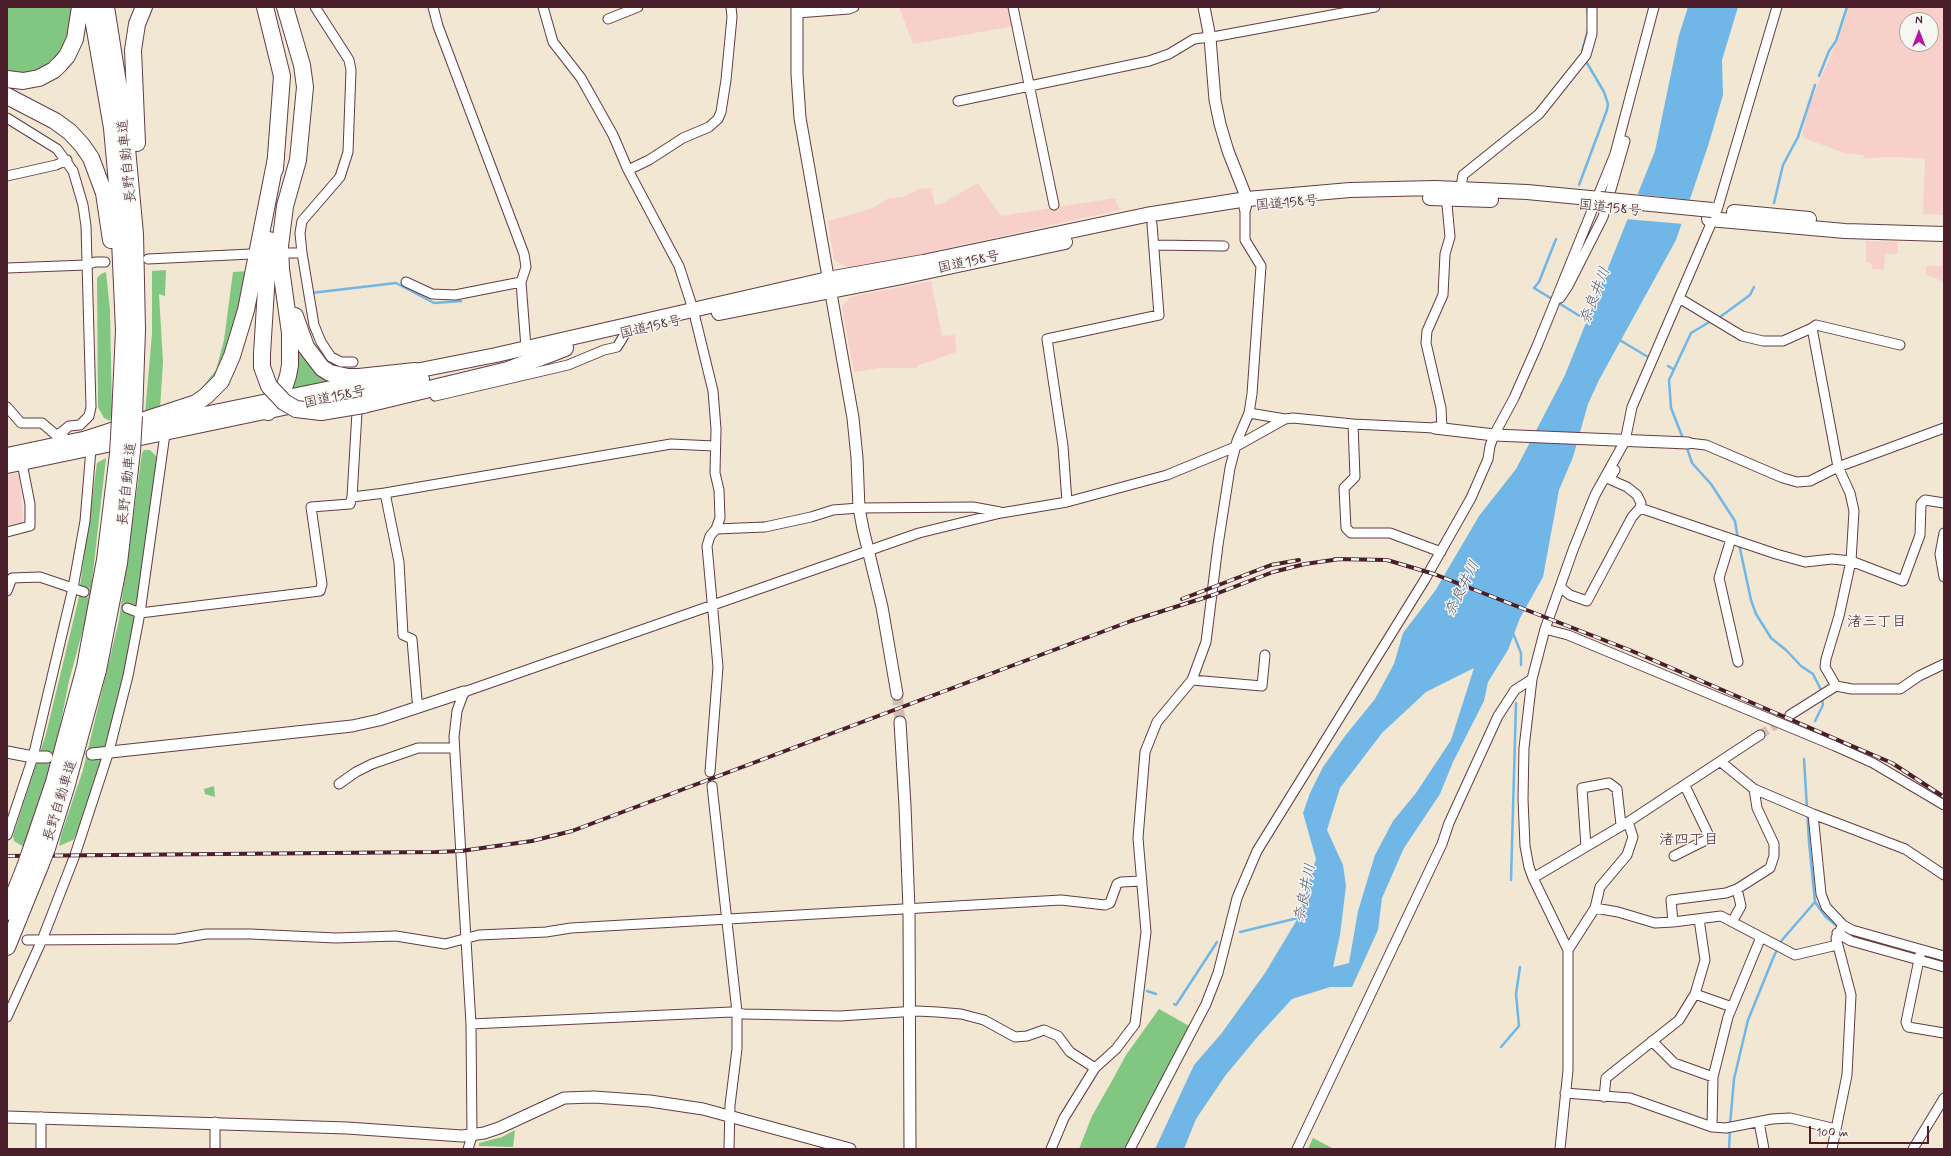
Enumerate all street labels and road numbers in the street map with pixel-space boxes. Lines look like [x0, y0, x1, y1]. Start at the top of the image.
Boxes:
street label: 長野自動車道 [115, 118, 141, 204]
street label: 国道158号 [1255, 193, 1319, 215]
street label: 国道158号 [1578, 197, 1642, 221]
street label: 国道158号 [936, 248, 1002, 278]
street label: 国道158号 [618, 313, 684, 343]
street label: 国道158号 [302, 383, 368, 413]
street label: 長野自動車道 [115, 441, 141, 527]
street label: 長野自動車道 [41, 758, 81, 844]

